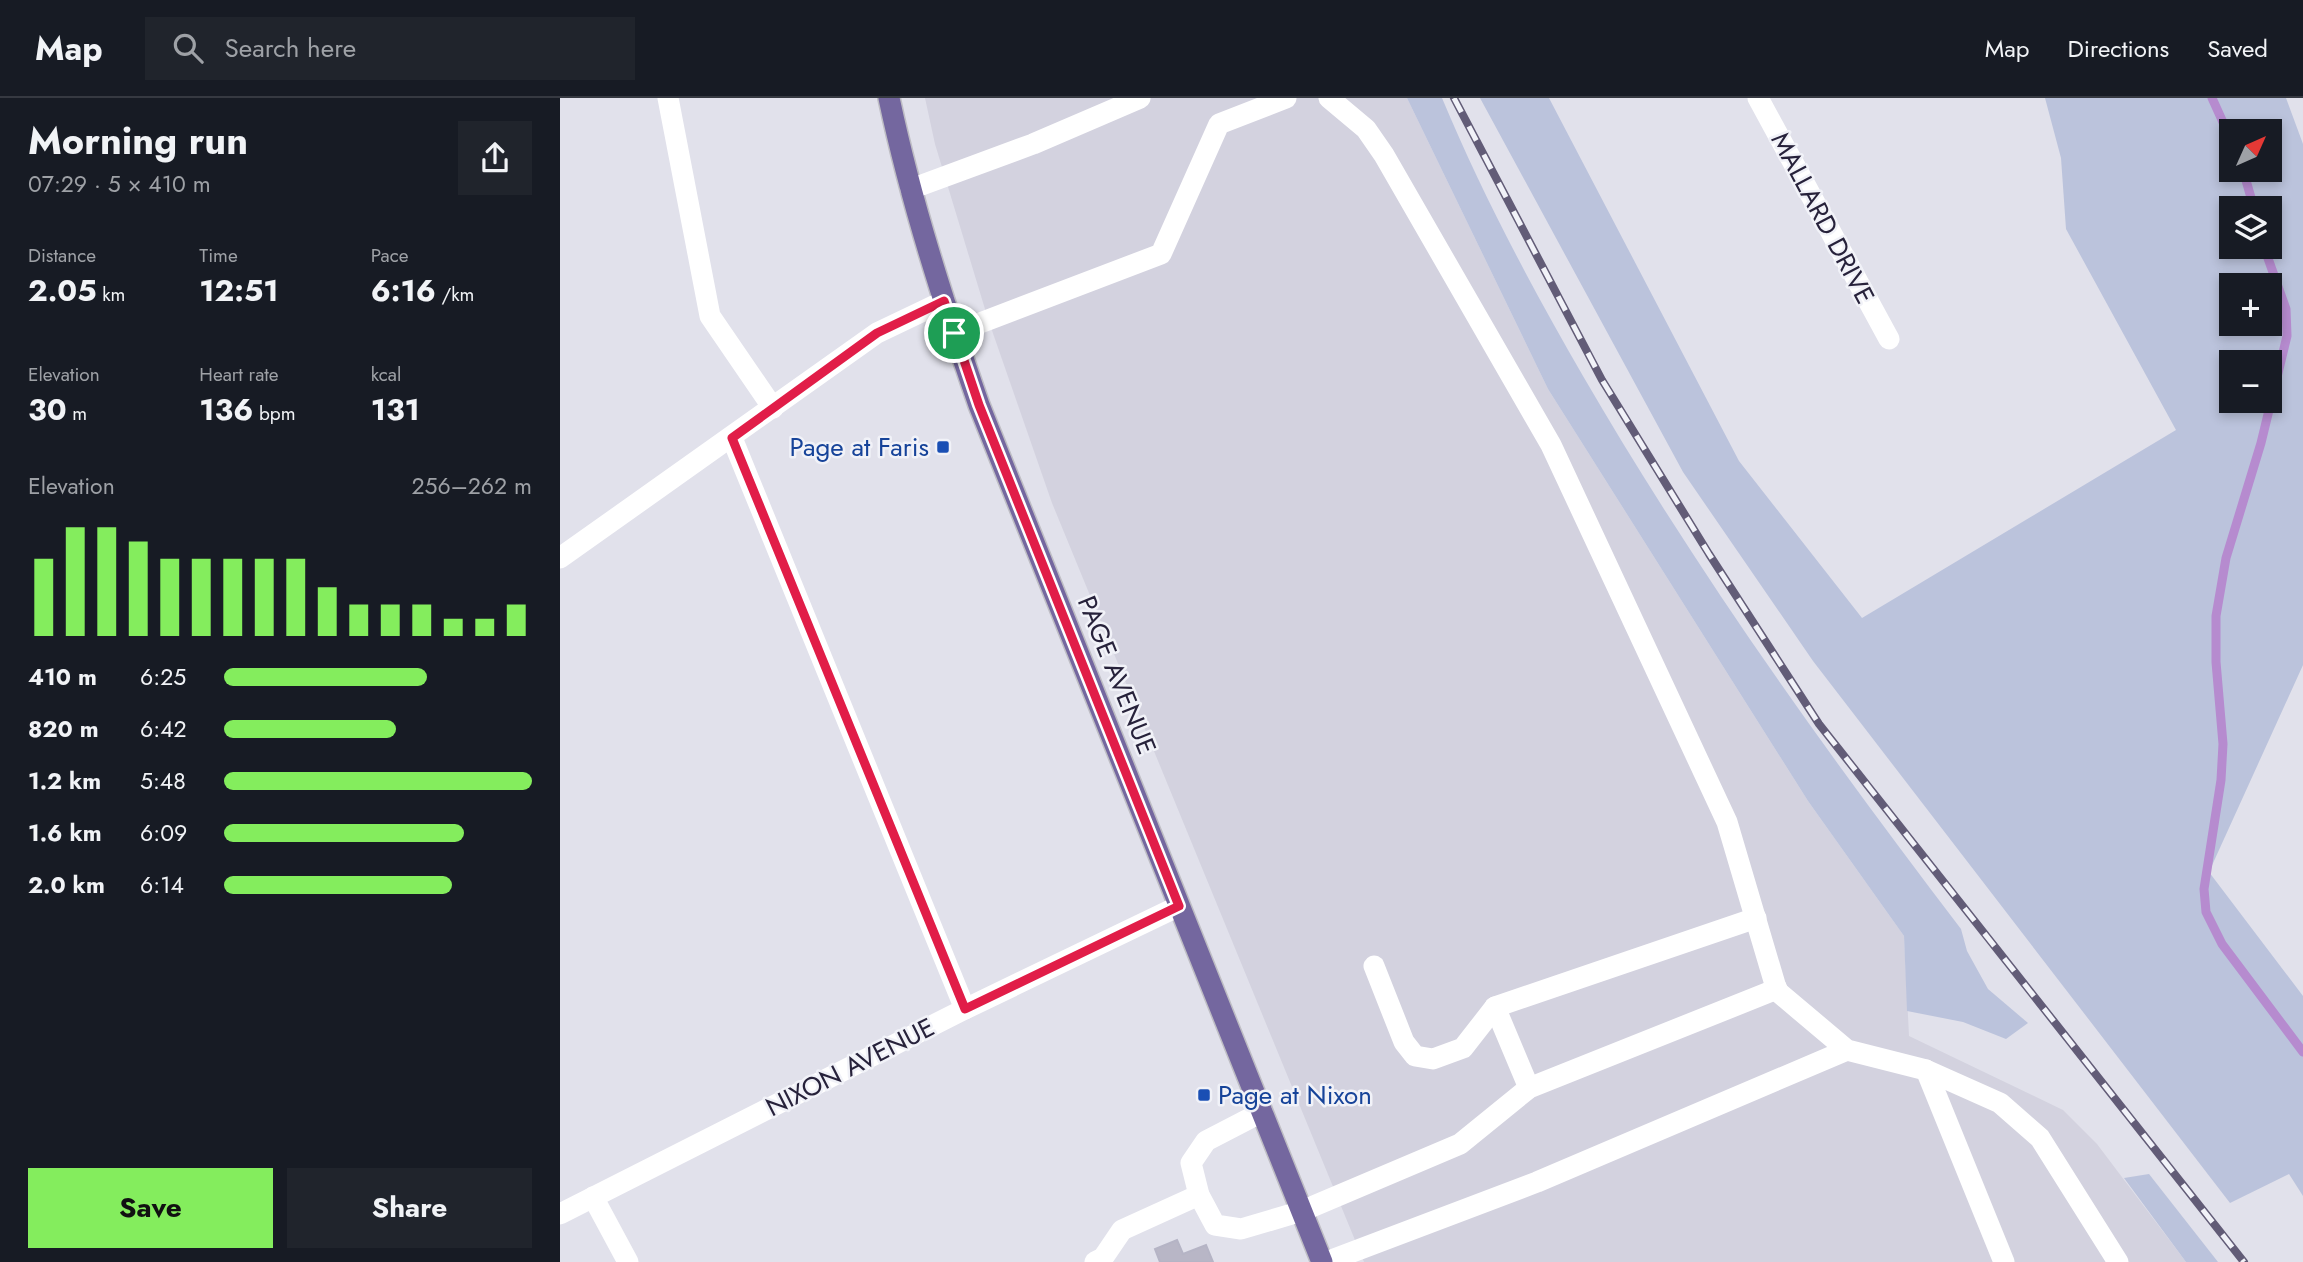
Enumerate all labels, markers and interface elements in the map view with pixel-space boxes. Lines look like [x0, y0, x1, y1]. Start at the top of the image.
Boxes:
search box [145, 17, 635, 80]
text: Map [35, 25, 103, 72]
icon: search [169, 29, 207, 67]
text: Search here [225, 29, 356, 67]
text: Map [1985, 31, 2030, 66]
text: Directions [2068, 31, 2169, 66]
text: Saved [2207, 31, 2268, 66]
text: Morning run [28, 113, 248, 168]
north arrow [2219, 119, 2282, 182]
map controls [2219, 119, 2282, 413]
button: share [458, 121, 532, 195]
street label: MALLARD DRIVE [1762, 125, 1884, 311]
text: 07:29 · 5 × 410 m [28, 167, 211, 201]
button: layers [2219, 196, 2282, 259]
text: Distance [28, 242, 96, 269]
text: Time [199, 242, 238, 269]
text: Pace [371, 242, 409, 269]
text: 2.05 [28, 269, 97, 312]
text: 12:51 [199, 269, 279, 312]
text: 6:16 [371, 269, 436, 312]
button: + [2219, 273, 2282, 336]
text: km [97, 281, 125, 308]
text: /km [436, 281, 474, 308]
pin [924, 303, 984, 363]
icon: arrive [935, 314, 973, 352]
button: − [2219, 350, 2282, 413]
text: Elevation [28, 361, 100, 388]
text: Heart rate [199, 361, 279, 388]
text: kcal [371, 361, 401, 388]
text: 30 [28, 388, 67, 431]
text: 136 [199, 388, 253, 431]
text: 131 [371, 388, 420, 431]
text: m [67, 400, 87, 427]
text: bpm [253, 400, 296, 427]
place label: Page at Faris [790, 428, 929, 466]
marker: Page at Faris [935, 439, 951, 455]
text: Elevation [28, 469, 115, 503]
text: 256–262 m [411, 469, 532, 503]
street label: PAGE AVENUE [1068, 590, 1166, 760]
text: 410 m [28, 660, 97, 694]
text: 6:25 [140, 660, 186, 694]
text: 820 m [28, 712, 99, 746]
text: 6:42 [140, 712, 187, 746]
text: 1.2 km [28, 764, 101, 798]
text: 5:48 [140, 764, 186, 798]
text: 1.6 km [28, 816, 102, 850]
text: 6:09 [140, 816, 187, 850]
text: 2.0 km [28, 868, 105, 902]
text: 6:14 [140, 868, 184, 902]
street label: NIXON AVENUE [759, 1008, 941, 1126]
place label: Page at Nixon [1218, 1076, 1372, 1114]
marker: Page at Nixon [1196, 1087, 1212, 1103]
button: Save [28, 1168, 273, 1248]
button: Share [287, 1168, 532, 1248]

